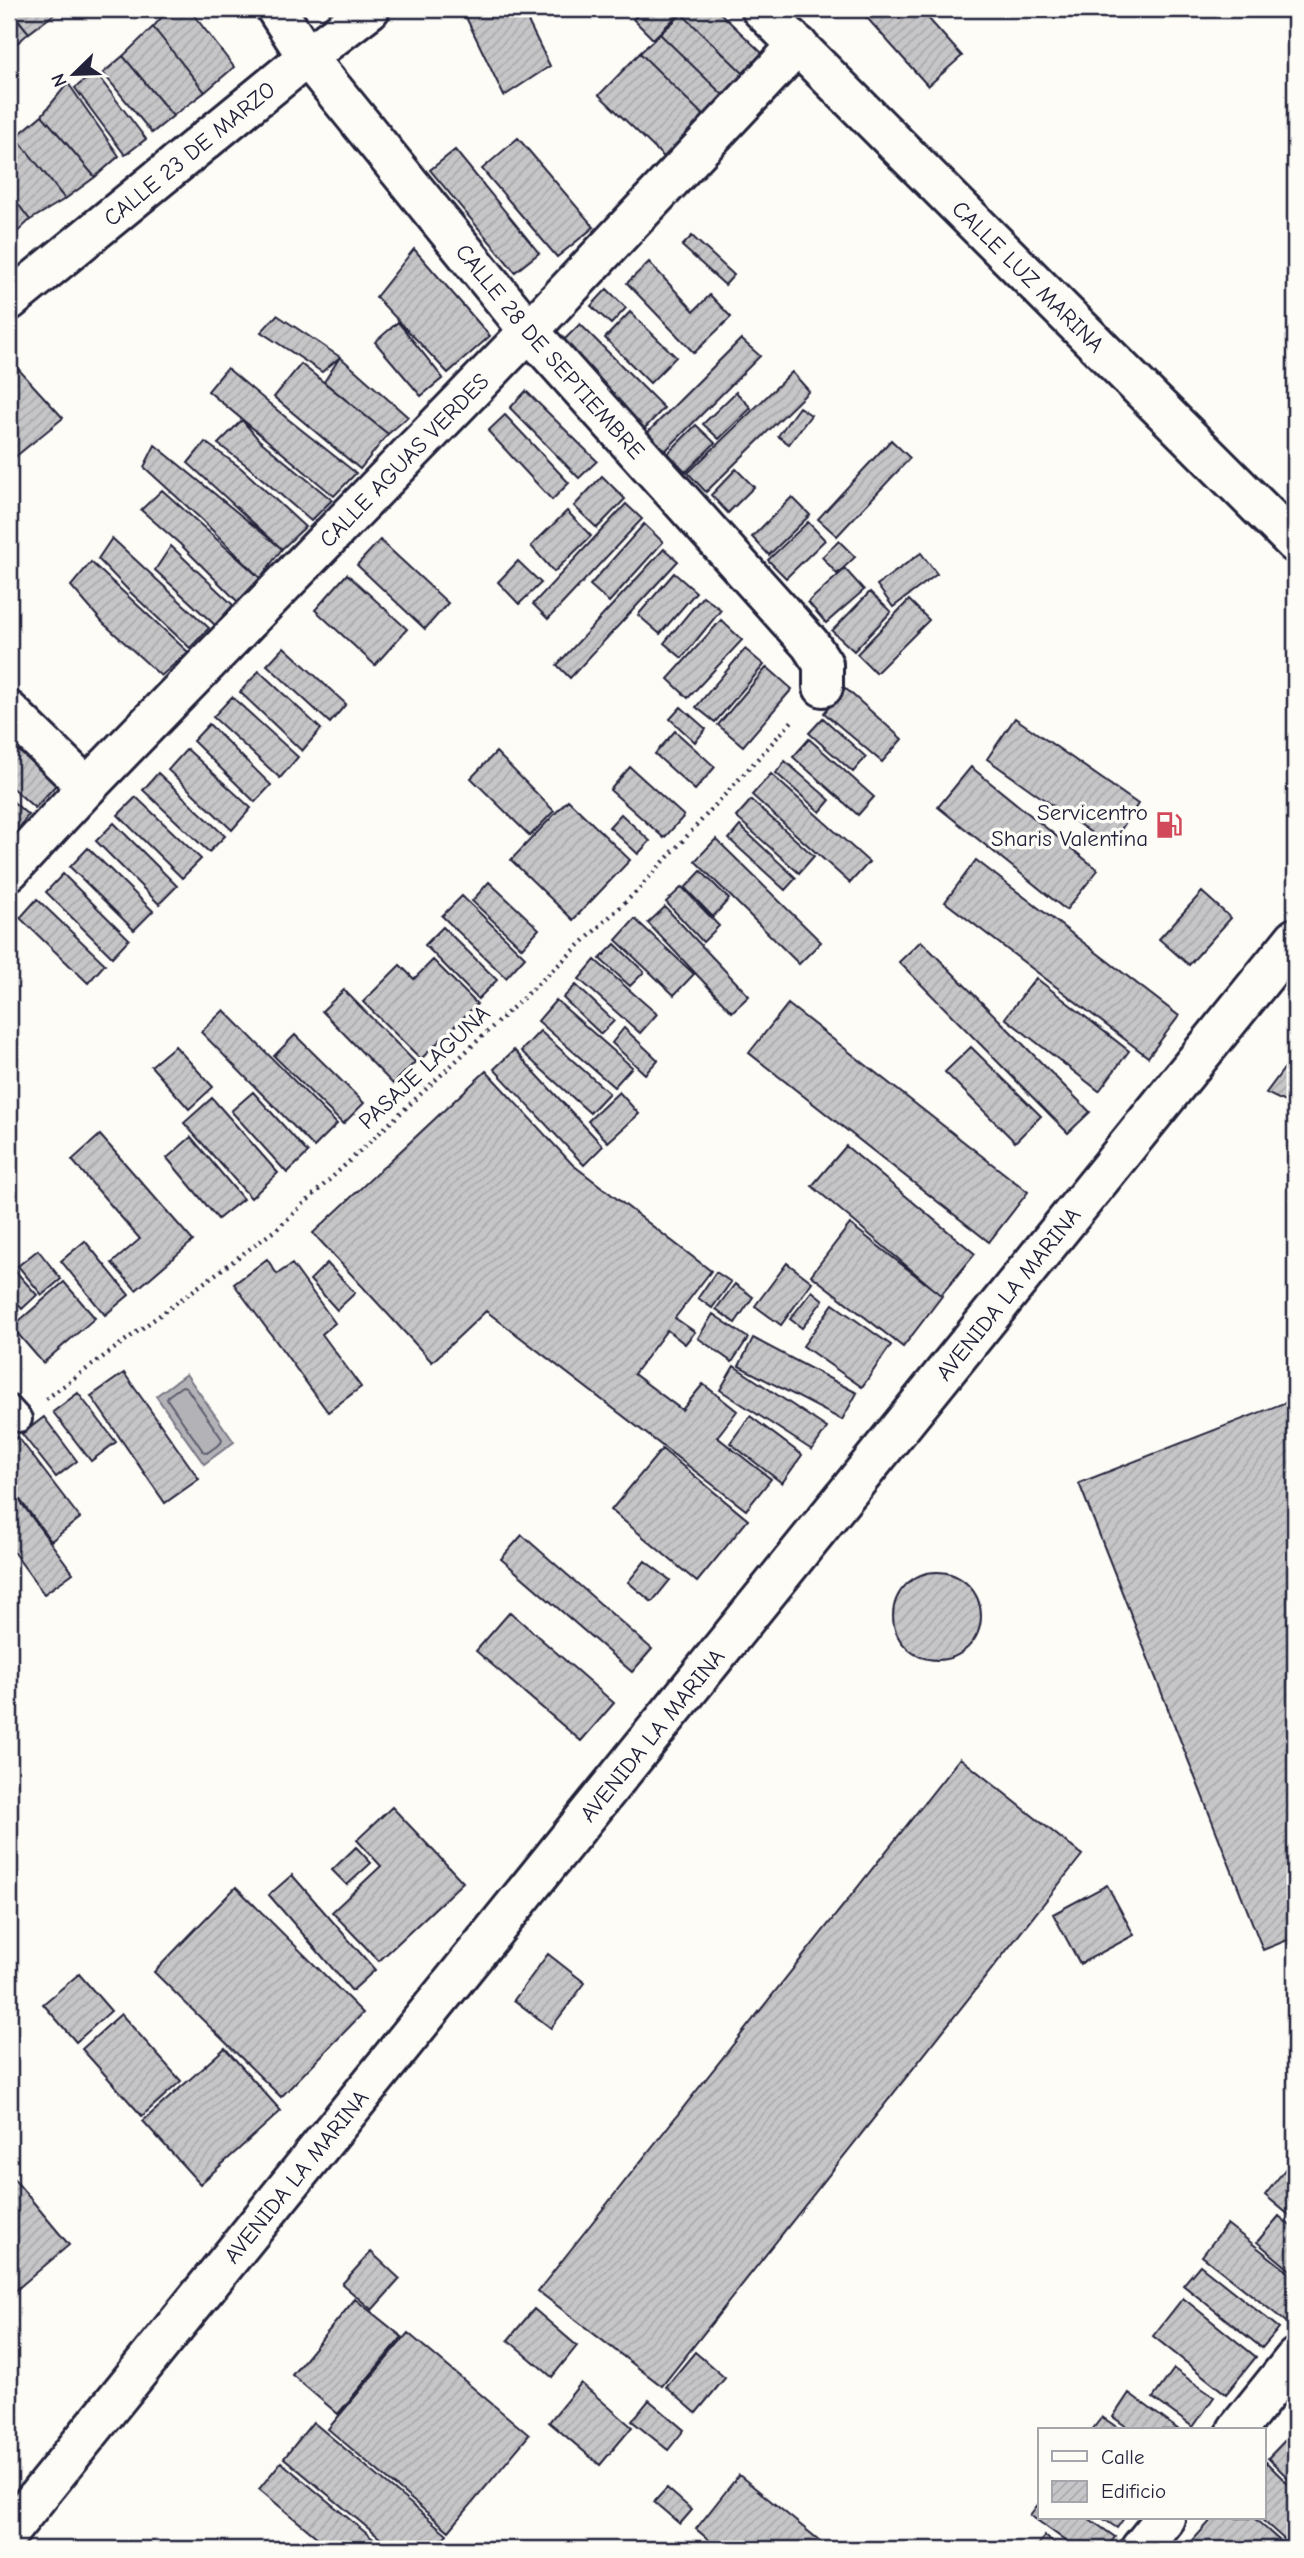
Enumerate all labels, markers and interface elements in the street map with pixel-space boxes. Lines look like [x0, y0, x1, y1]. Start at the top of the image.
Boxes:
north arrow [38, 38, 108, 108]
text: N [47, 70, 72, 90]
street label: CALLE 23 DE MARZO [99, 76, 281, 232]
street label: CALLE LUZ MARINA [946, 195, 1110, 358]
street label: CALLE 28 DE SEPTIEMBRE [450, 239, 650, 465]
street label: CALLE AGUAS VERDES [314, 368, 495, 553]
place label: Servicentro Sharis Valentina [991, 799, 1148, 852]
fuel station icon: Servicentro Sharis Valentina [1154, 810, 1184, 840]
street label: PASAJE LAGUNA [353, 1000, 495, 1135]
street label: AVENIDA LA MARINA [930, 1202, 1086, 1386]
street label: AVENIDA LA MARINA [574, 1643, 730, 1827]
street label: AVENIDA LA MARINA [218, 2085, 374, 2269]
legend [1038, 2428, 1266, 2520]
text: Calle [1101, 2445, 1144, 2469]
text: Edificio [1101, 2479, 1166, 2503]

